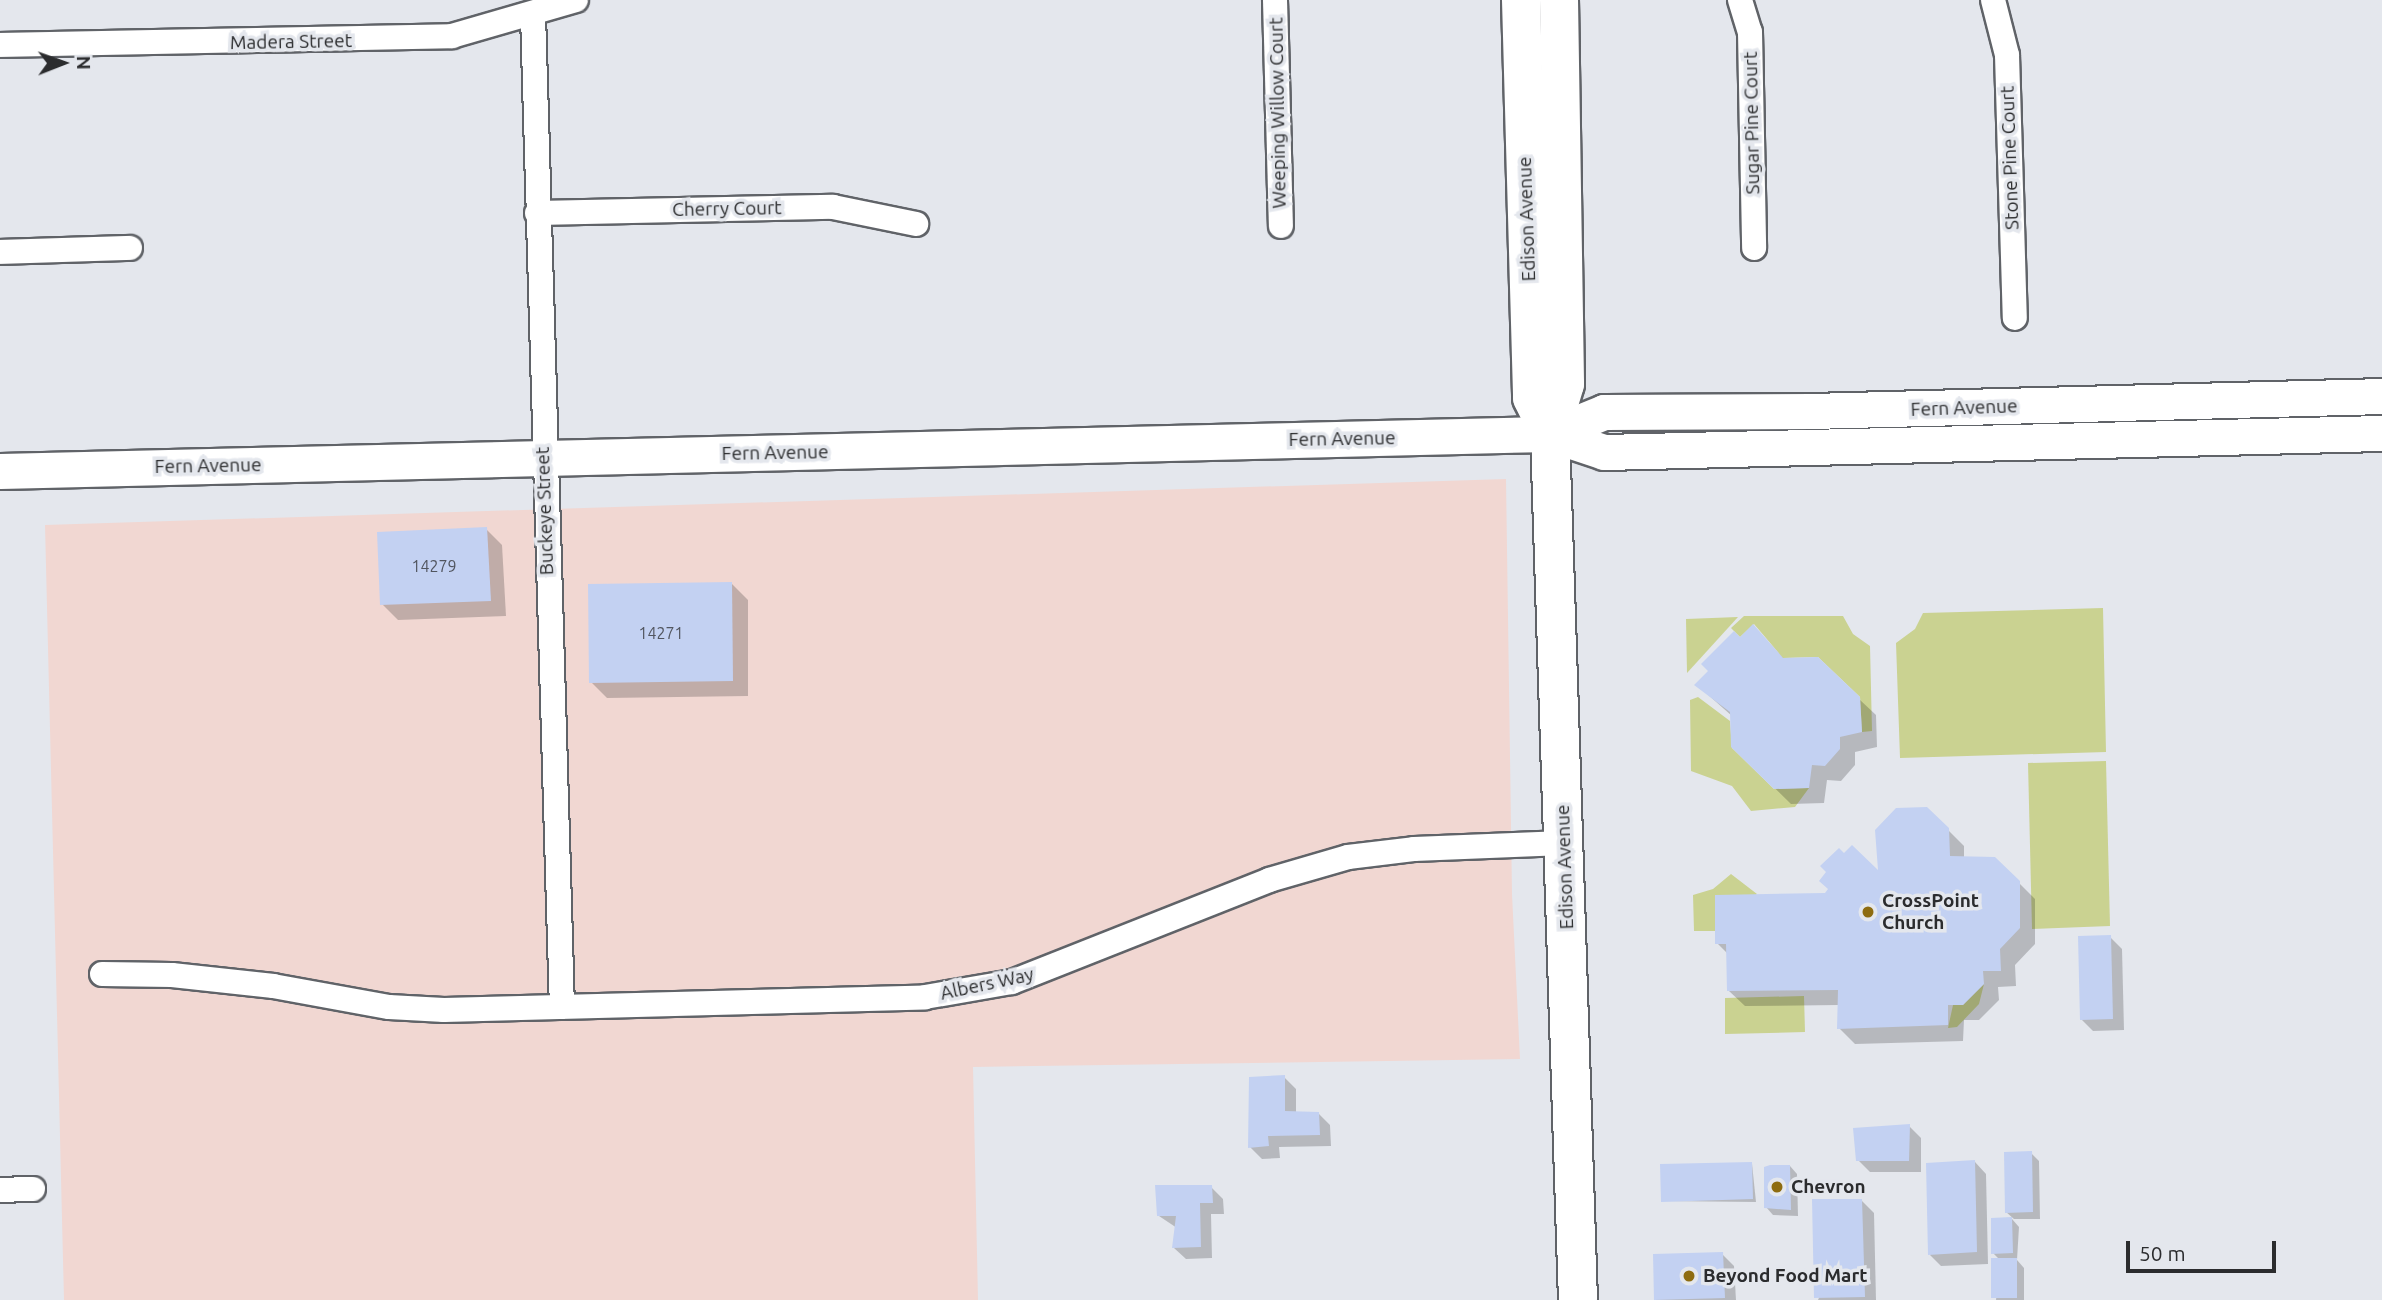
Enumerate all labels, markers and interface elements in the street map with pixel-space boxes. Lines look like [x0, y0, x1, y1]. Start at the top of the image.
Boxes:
street label: Weeping Willow Court [1265, 17, 1291, 209]
north arrow [28, 28, 98, 98]
street label: Madera Street [230, 30, 352, 54]
street label: Sugar Pine Court [1739, 51, 1765, 195]
text: N [73, 55, 95, 70]
street label: Stone Pine Court [1996, 86, 2024, 230]
street label: Edison Avenue [1513, 156, 1541, 282]
street label: Cherry Court [672, 197, 782, 221]
street label: Fern Avenue [1910, 395, 2018, 421]
street label: Fern Avenue [1288, 427, 1396, 451]
street label: Fern Avenue [721, 441, 829, 465]
street label: Buckeye Street [531, 446, 559, 576]
street label: Fern Avenue [154, 454, 262, 478]
house number: 14279 [411, 556, 457, 576]
house number: 14271 [638, 623, 684, 643]
street label: Edison Avenue [1551, 804, 1579, 930]
place label: CrossPoint Church [1882, 890, 1979, 934]
marker: CrossPoint Church [1860, 904, 1876, 920]
street label: Albers Way [938, 963, 1036, 1005]
place label: Chevron [1791, 1176, 1866, 1198]
marker: Chevron [1769, 1179, 1785, 1195]
scale bar [2130, 1226, 2280, 1270]
text: 50 m [2139, 1241, 2186, 1265]
place label: Beyond Food Mart [1703, 1265, 1867, 1287]
marker: Beyond Food Mart [1681, 1268, 1697, 1284]

